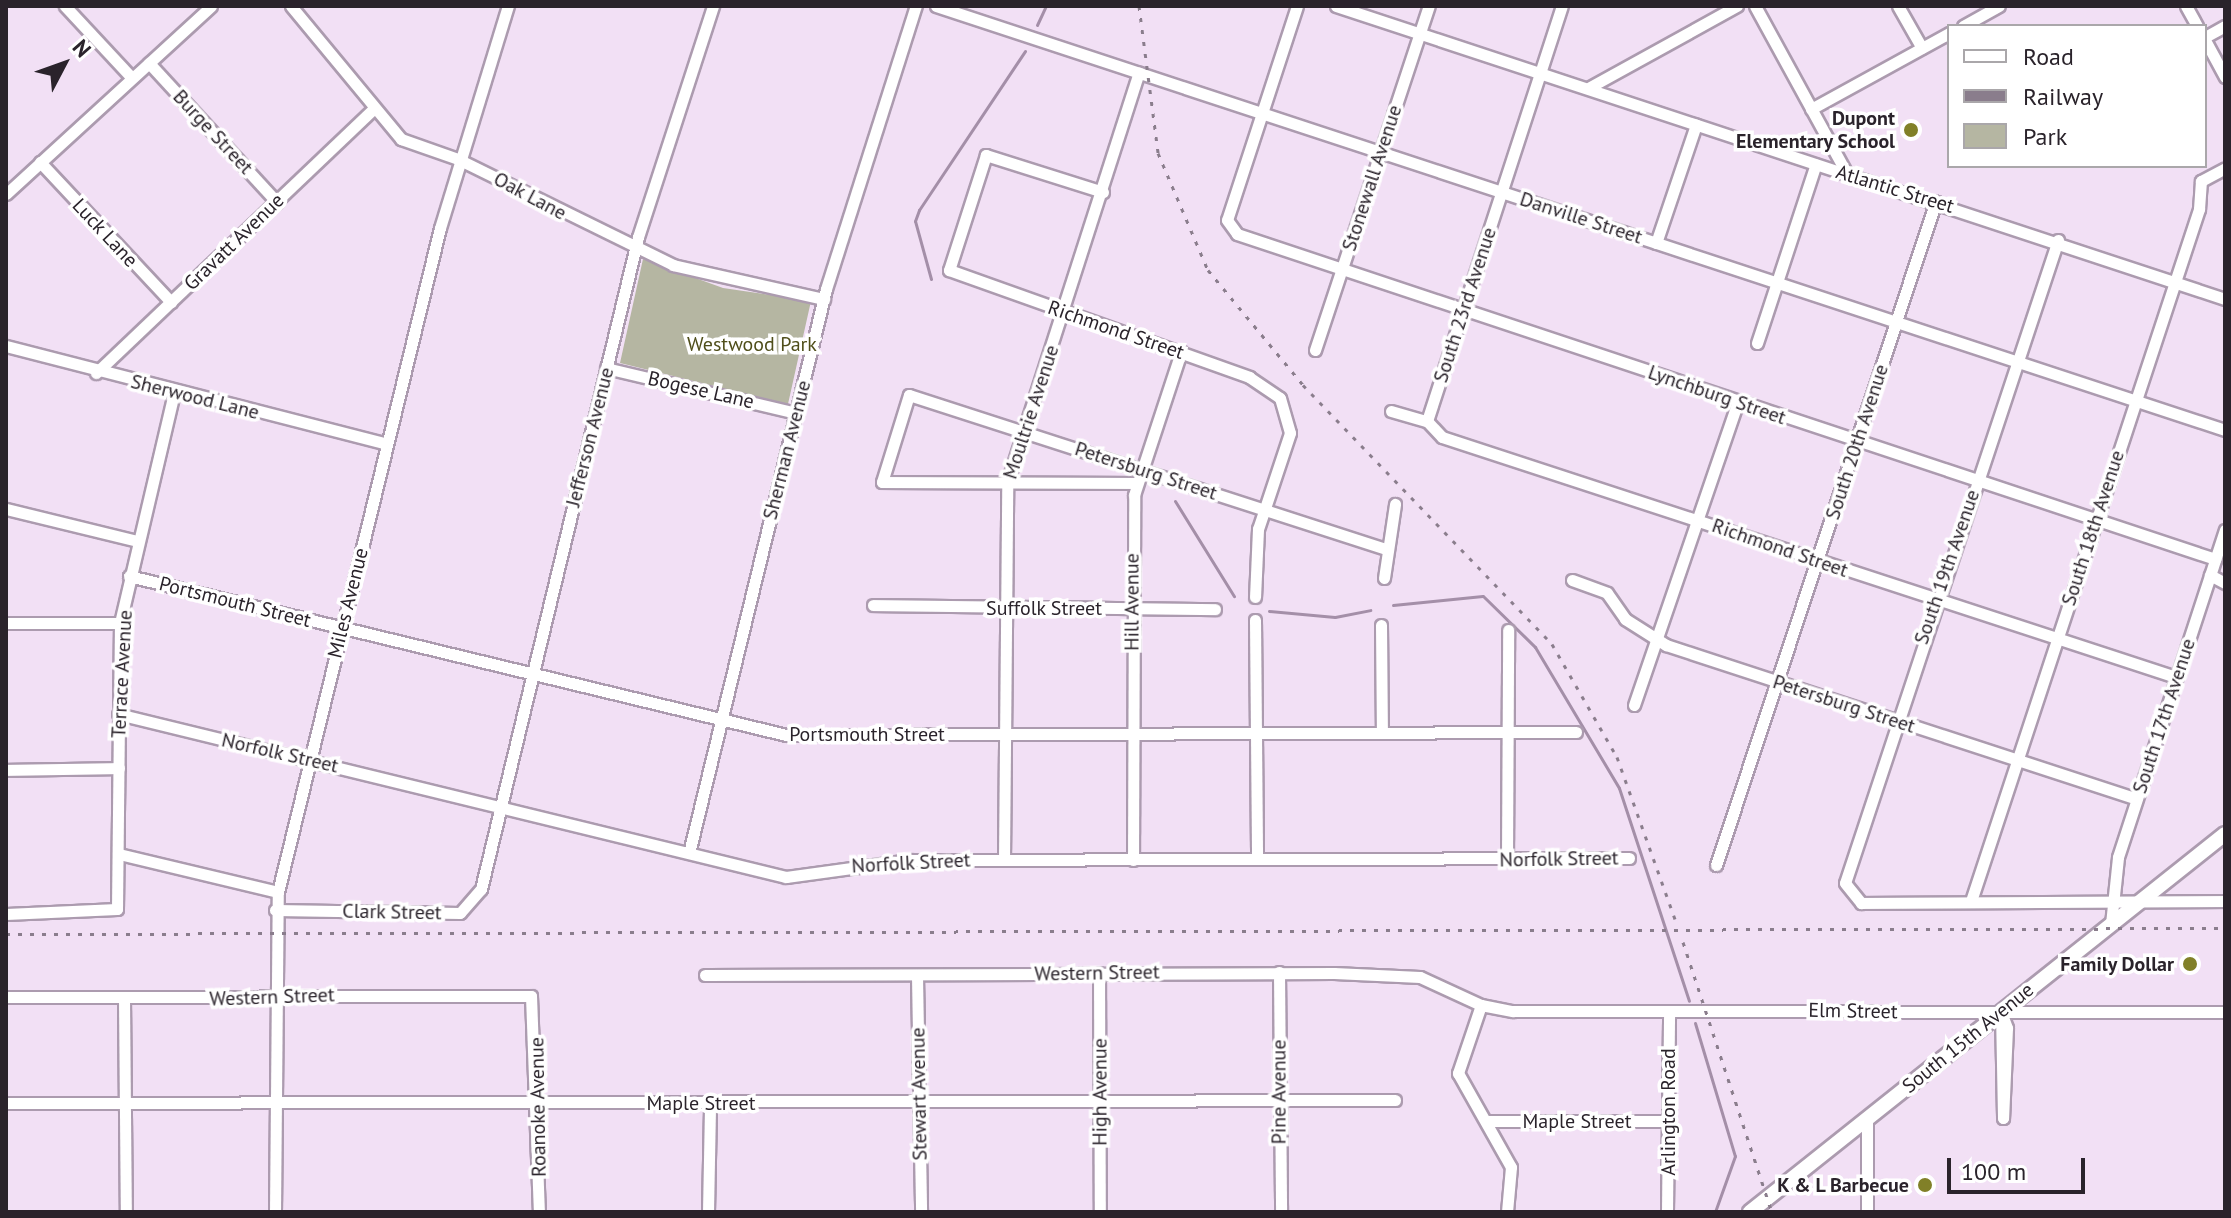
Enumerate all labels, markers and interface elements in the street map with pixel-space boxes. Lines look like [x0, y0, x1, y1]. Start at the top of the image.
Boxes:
north arrow [24, 24, 104, 104]
legend [1947, 24, 2207, 168]
text: N [67, 34, 97, 63]
text: Road [2023, 41, 2074, 72]
text: Railway [2023, 81, 2103, 112]
street label: Burge Street [168, 85, 258, 179]
street label: Stonewall Avenue [1337, 102, 1407, 254]
place label: Dupont Elementary School [1735, 106, 1895, 153]
marker: Dupont Elementary School [1902, 121, 1920, 139]
text: Park [2023, 121, 2067, 152]
street label: Atlantic Street [1833, 160, 1957, 218]
street label: Oak Lane [489, 167, 571, 225]
street label: Danville Street [1517, 187, 1645, 249]
street label: Gravatt Avenue [179, 188, 289, 296]
street label: Luck Lane [67, 194, 143, 272]
street label: South 23rd Avenue [1429, 224, 1501, 386]
street label: Richmond Street [1045, 295, 1187, 365]
park label: Westwood Park [687, 332, 817, 356]
street label: Moultrie Avenue [998, 342, 1064, 482]
street label: Lynchburg Street [1645, 360, 1789, 430]
street label: South 20th Avenue [1820, 361, 1894, 523]
street label: Jefferson Avenue [561, 365, 619, 509]
street label: Bogese Lane [646, 366, 756, 414]
street label: Sherwood Lane [128, 369, 262, 425]
street label: Sherman Avenue [758, 378, 816, 522]
street label: Petersburg Street [1072, 437, 1220, 505]
street label: South 18th Avenue [2056, 447, 2130, 609]
street label: South 19th Avenue [1909, 486, 1985, 648]
street label: Richmond Street [1709, 513, 1851, 583]
street label: Miles Avenue [323, 545, 373, 661]
street label: Hill Avenue [1120, 553, 1144, 651]
street label: Portsmouth Street [157, 572, 313, 632]
street label: Suffolk Street [986, 596, 1102, 620]
street label: Terrace Avenue [107, 609, 137, 739]
street label: South 17th Avenue [2128, 635, 2200, 797]
street label: Petersburg Street [1770, 670, 1918, 738]
street label: Portsmouth Street [789, 722, 945, 746]
street label: Norfolk Street [219, 728, 341, 778]
street label: Norfolk Street [1499, 846, 1619, 872]
street label: Norfolk Street [851, 848, 971, 878]
street label: Clark Street [342, 899, 442, 925]
place label: Family Dollar [2060, 952, 2174, 976]
marker: Family Dollar [2181, 955, 2199, 973]
street label: Western Street [1034, 960, 1160, 986]
street label: South 15th Avenue [1897, 978, 2039, 1098]
street label: Western Street [209, 983, 335, 1011]
street label: Elm Street [1808, 998, 1898, 1024]
street label: Stewart Avenue [906, 1027, 932, 1161]
street label: Roanoke Avenue [525, 1037, 551, 1177]
street label: High Avenue [1088, 1038, 1112, 1146]
street label: Pine Avenue [1267, 1039, 1291, 1145]
street label: Arlington Road [1656, 1048, 1680, 1176]
street label: Maple Street [647, 1091, 755, 1115]
street label: Maple Street [1523, 1109, 1631, 1133]
scale bar [1951, 1142, 2089, 1192]
text: 100 m [1961, 1156, 2026, 1187]
place label: K & L Barbecue [1776, 1173, 1909, 1197]
marker: K & L Barbecue [1916, 1176, 1934, 1194]

